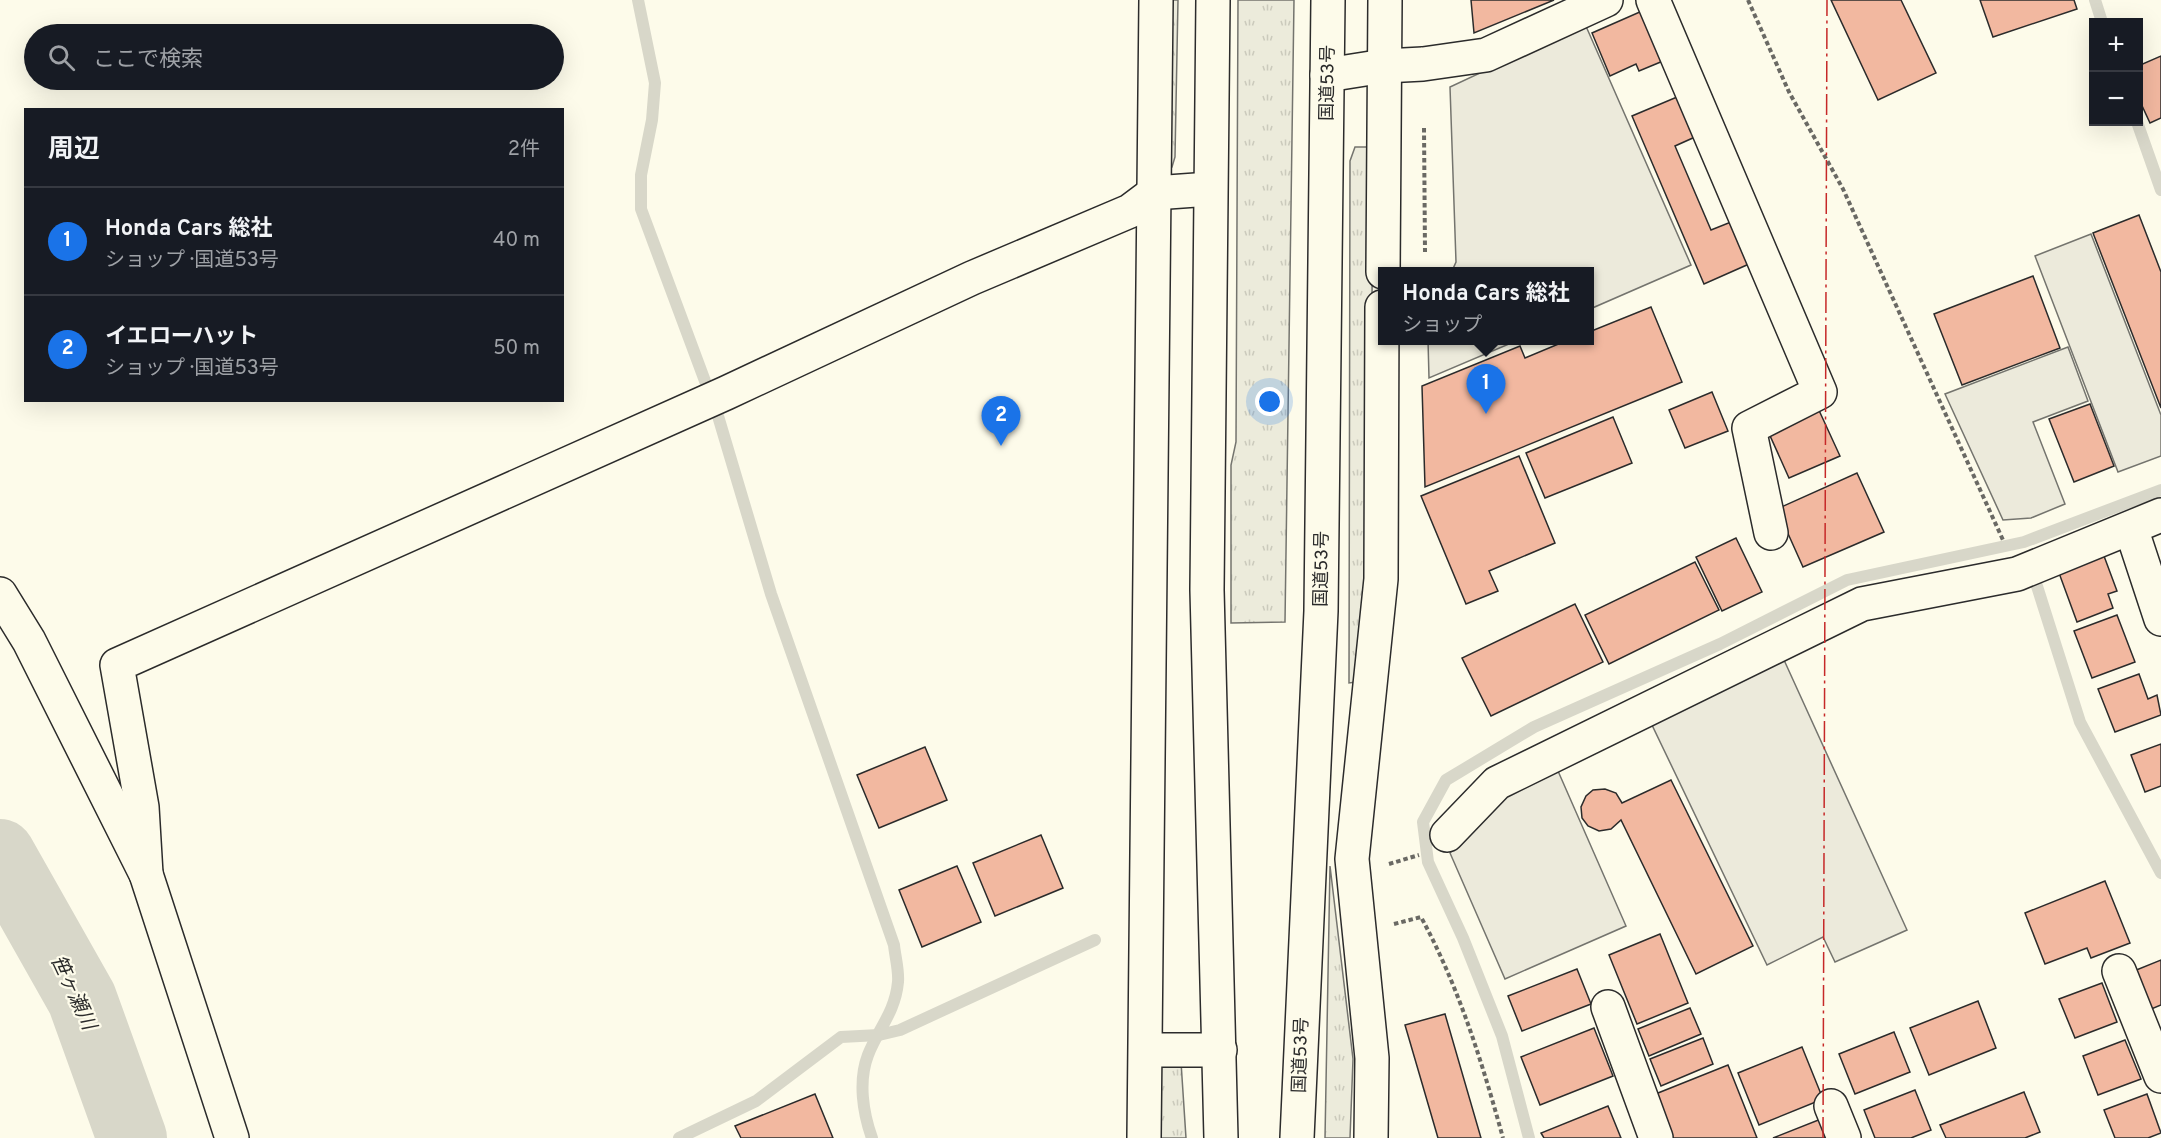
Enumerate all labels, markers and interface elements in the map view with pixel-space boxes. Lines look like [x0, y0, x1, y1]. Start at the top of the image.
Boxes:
map controls [2089, 18, 2143, 126]
button: + [2089, 18, 2143, 72]
search box [24, 24, 564, 90]
icon: search [45, 41, 78, 74]
street label: 国道53号 [1316, 45, 1341, 121]
text: ここで検索 [93, 47, 203, 74]
button: − [2089, 72, 2143, 126]
text: 周辺 [48, 134, 100, 167]
text: 2件 [508, 137, 540, 163]
text: Honda Cars 総社 [105, 216, 272, 243]
text: 1 [64, 228, 72, 254]
text: 40 m [493, 228, 540, 254]
text: ショップ · 国道53号 [105, 248, 279, 274]
popup [1378, 267, 1594, 345]
text: Honda Cars 総社 [1402, 281, 1570, 308]
text: ショップ [1402, 313, 1482, 339]
text: イエローハット [105, 324, 258, 351]
text: 2 [61, 336, 74, 362]
text: 50 m [493, 336, 540, 362]
text: ショップ · 国道53号 [105, 356, 279, 382]
pin: 1 [1466, 364, 1506, 414]
your location [1255, 387, 1284, 416]
pin: 2 [982, 396, 1020, 446]
street label: 国道53号 [1310, 531, 1335, 607]
water label: 笹ヶ瀬川 [44, 951, 102, 1036]
street label: 国道53号 [1289, 1017, 1314, 1093]

